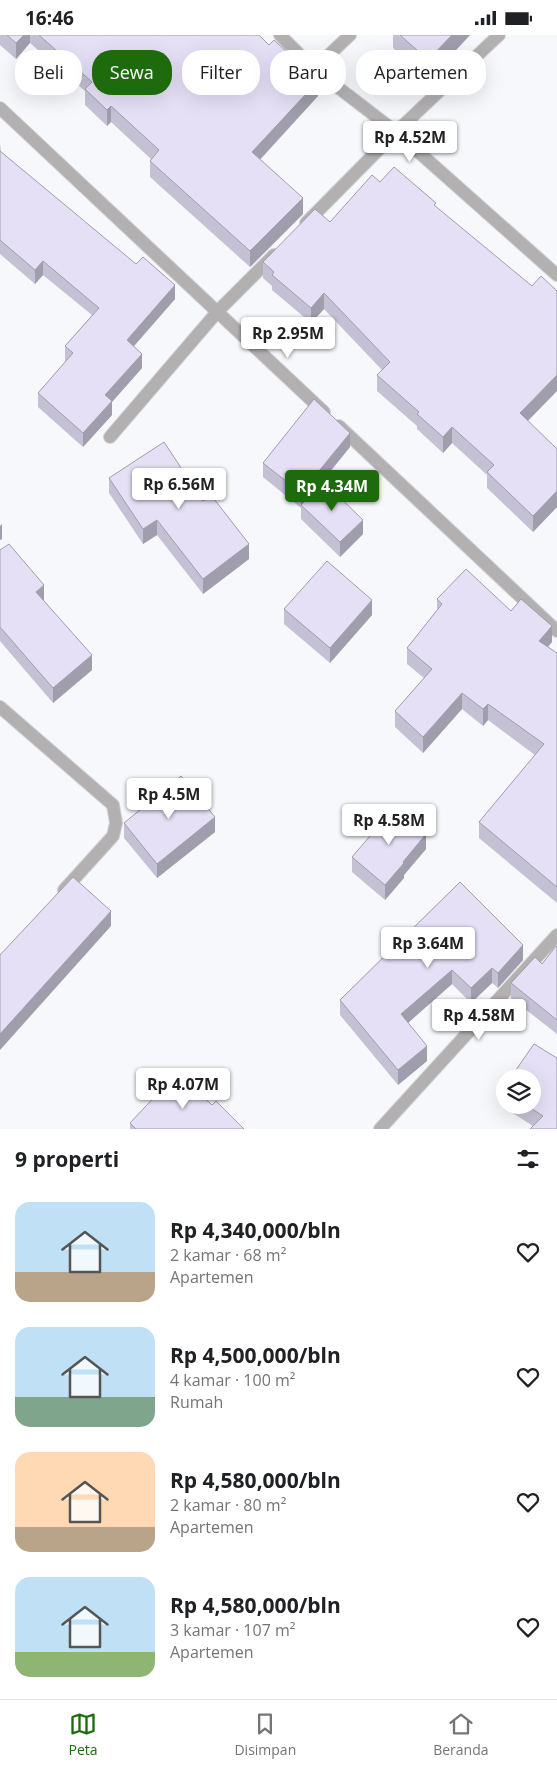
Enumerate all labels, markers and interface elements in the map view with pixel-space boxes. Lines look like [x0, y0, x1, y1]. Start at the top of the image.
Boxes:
text: 16:46 [25, 5, 74, 31]
chip: Beli [15, 50, 82, 95]
chip: Sewa [92, 50, 172, 95]
chip: Filter [182, 50, 260, 95]
chip: Baru [270, 50, 346, 95]
chip: Apartemen [356, 50, 486, 95]
pin: Rp 4.52M [358, 121, 462, 163]
text: Rp 4.52M [374, 126, 446, 148]
pin: Rp 2.95M [236, 317, 340, 359]
text: Rp 2.95M [252, 322, 324, 344]
pin: Rp 6.56M [127, 467, 231, 510]
pin: Rp 4.34M [280, 469, 384, 512]
text: Rp 6.56M [143, 473, 215, 495]
text: Rp 4.34M [296, 475, 368, 497]
pin: Rp 4.5M [123, 777, 215, 820]
text: Rp 4.5M [138, 783, 200, 805]
pin: Rp 4.58M [337, 803, 441, 846]
text: Rp 4.58M [353, 809, 425, 831]
pin: Rp 3.64M [376, 927, 480, 969]
text: Rp 3.64M [392, 932, 464, 954]
pin: Rp 4.58M [427, 999, 531, 1041]
text: Rp 4.58M [443, 1004, 515, 1026]
pin: Rp 4.07M [131, 1067, 235, 1110]
map controls [496, 1069, 541, 1114]
button: layers [496, 1069, 541, 1114]
text: Rp 4.07M [147, 1073, 219, 1095]
text: 9 properti [15, 1145, 119, 1173]
icon: filters [514, 1145, 542, 1173]
text: Rp 4,340,000/bln [170, 1216, 341, 1244]
icon: home [55, 1222, 115, 1282]
icon: heart [514, 1238, 542, 1266]
text: 2 kamar · 68 m² [170, 1244, 286, 1266]
text: Apartemen [170, 1266, 254, 1288]
text: Rp 4,500,000/bln [170, 1341, 341, 1369]
icon: home [55, 1347, 115, 1407]
icon: heart [514, 1363, 542, 1391]
text: 4 kamar · 100 m² [170, 1369, 295, 1391]
text: Rumah [170, 1391, 223, 1413]
text: Rp 4,580,000/bln [170, 1466, 341, 1494]
icon: home [55, 1472, 115, 1532]
icon: heart [514, 1488, 542, 1516]
text: 2 kamar · 80 m² [170, 1494, 286, 1516]
text: Apartemen [170, 1516, 254, 1538]
text: Rp 4,580,000/bln [170, 1591, 341, 1619]
icon: home [55, 1597, 115, 1657]
icon: heart [514, 1613, 542, 1641]
text: 3 kamar · 107 m² [170, 1619, 295, 1641]
text: Apartemen [170, 1641, 254, 1663]
tab: Peta [68, 1710, 98, 1759]
tab: Disimpan [234, 1710, 296, 1759]
tab: Beranda [433, 1710, 489, 1759]

